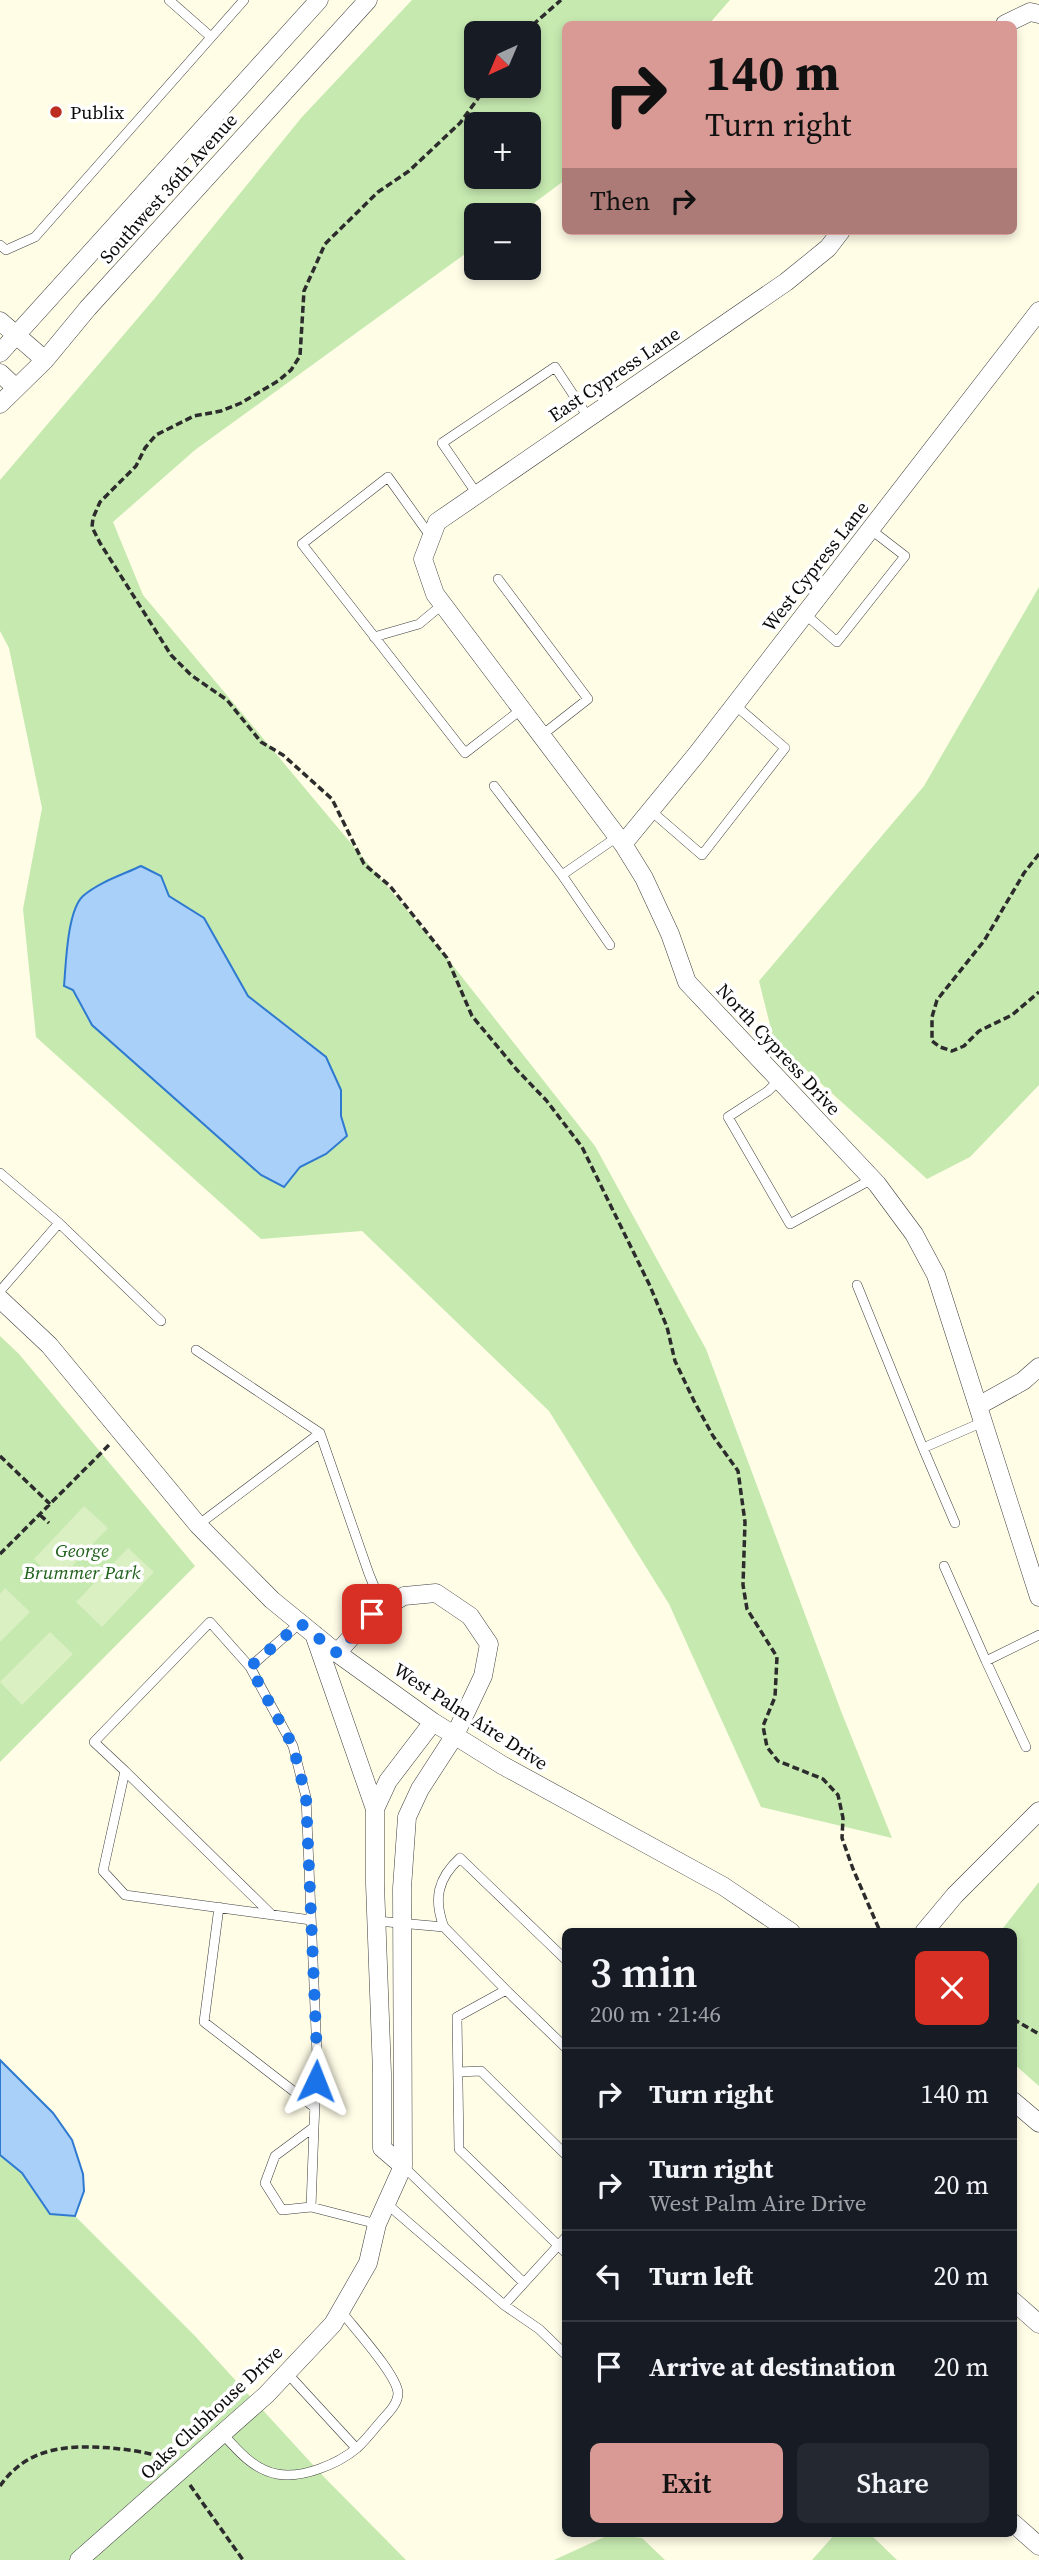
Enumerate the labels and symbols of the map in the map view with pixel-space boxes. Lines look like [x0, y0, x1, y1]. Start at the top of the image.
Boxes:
north arrow [464, 21, 541, 98]
place label: Publix [70, 99, 124, 125]
marker: Publix [48, 104, 64, 120]
street label: Southwest 36th Avenue [93, 107, 243, 269]
street label: East Cypress Lane [543, 320, 685, 428]
street label: West Cypress Lane [756, 495, 874, 637]
street label: North Cypress Drive [711, 977, 847, 1121]
park label: George Brummer Park [22, 1537, 141, 1585]
pin [342, 1584, 402, 1644]
street label: West Palm Aire Drive [389, 1656, 553, 1776]
position arrow [279, 2044, 353, 2118]
street label: Oaks Clubhouse Drive [134, 2339, 288, 2485]

